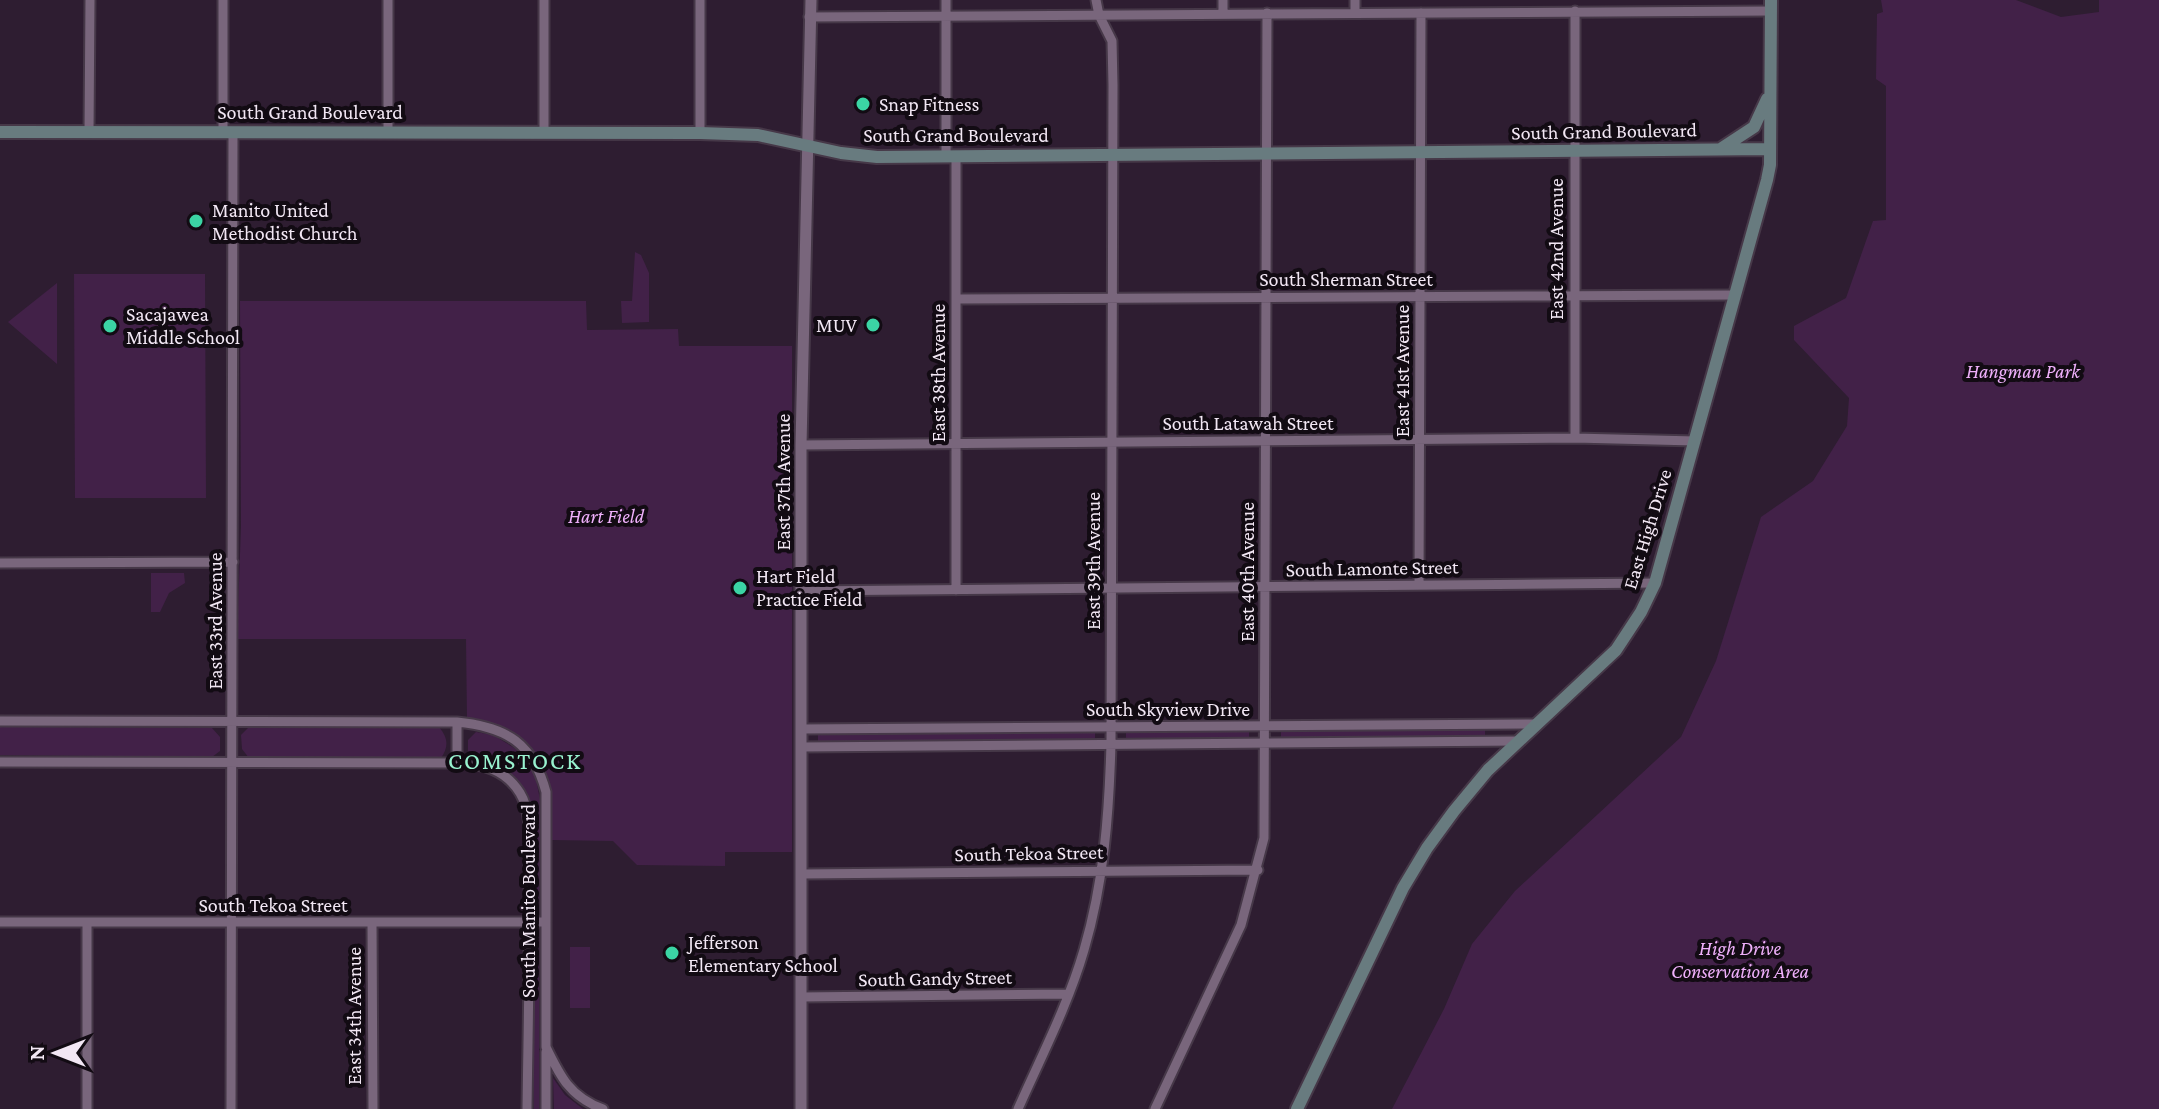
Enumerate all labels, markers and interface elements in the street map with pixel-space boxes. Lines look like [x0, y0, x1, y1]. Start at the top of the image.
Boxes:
place label: Snap Fitness [879, 93, 980, 116]
marker: Snap Fitness [854, 95, 872, 113]
street label: South Grand Boulevard [217, 101, 403, 123]
street label: South Grand Boulevard [1511, 118, 1697, 144]
street label: South Grand Boulevard [863, 124, 1049, 146]
street label: East 42nd Avenue [1545, 178, 1567, 320]
place label: Manito United Methodist Church [212, 199, 358, 244]
marker: Manito United Methodist Church [187, 212, 205, 230]
street label: South Sherman Street [1259, 268, 1433, 290]
place label: Sacajawea Middle School [126, 303, 240, 348]
street label: East 38th Avenue [927, 304, 949, 442]
street label: East 41st Avenue [1391, 305, 1413, 437]
place label: MUV [816, 314, 858, 336]
marker: MUV [864, 316, 882, 334]
marker: Sacajawea Middle School [101, 317, 119, 335]
park label: Hangman Park [1966, 360, 2081, 383]
street label: South Latawah Street [1162, 412, 1334, 434]
street label: East 37th Avenue [772, 413, 794, 550]
street label: East High Drive [1618, 466, 1677, 592]
street label: East 39th Avenue [1082, 492, 1104, 630]
street label: East 40th Avenue [1236, 502, 1258, 642]
park label: Hart Field [568, 505, 645, 527]
street label: East 33rd Avenue [204, 552, 226, 690]
street label: South Lamonte Street [1285, 555, 1459, 581]
place label: Hart Field Practice Field [756, 565, 863, 610]
marker: Hart Field Practice Field [731, 579, 749, 597]
street label: South Skyview Drive [1086, 698, 1250, 721]
district label: COMSTOCK [448, 747, 582, 774]
street label: South Manito Boulevard [517, 804, 539, 998]
street label: South Tekoa Street [954, 841, 1104, 865]
street label: South Tekoa Street [198, 894, 348, 916]
place label: Jefferson Elementary School [686, 931, 838, 977]
park label: High Drive Conservation Area [1671, 937, 1809, 982]
marker: Jefferson Elementary School [663, 944, 681, 962]
street label: East 34th Avenue [343, 947, 365, 1085]
street label: South Gandy Street [858, 966, 1013, 991]
north arrow [16, 1013, 96, 1093]
text: N [24, 1046, 49, 1061]

